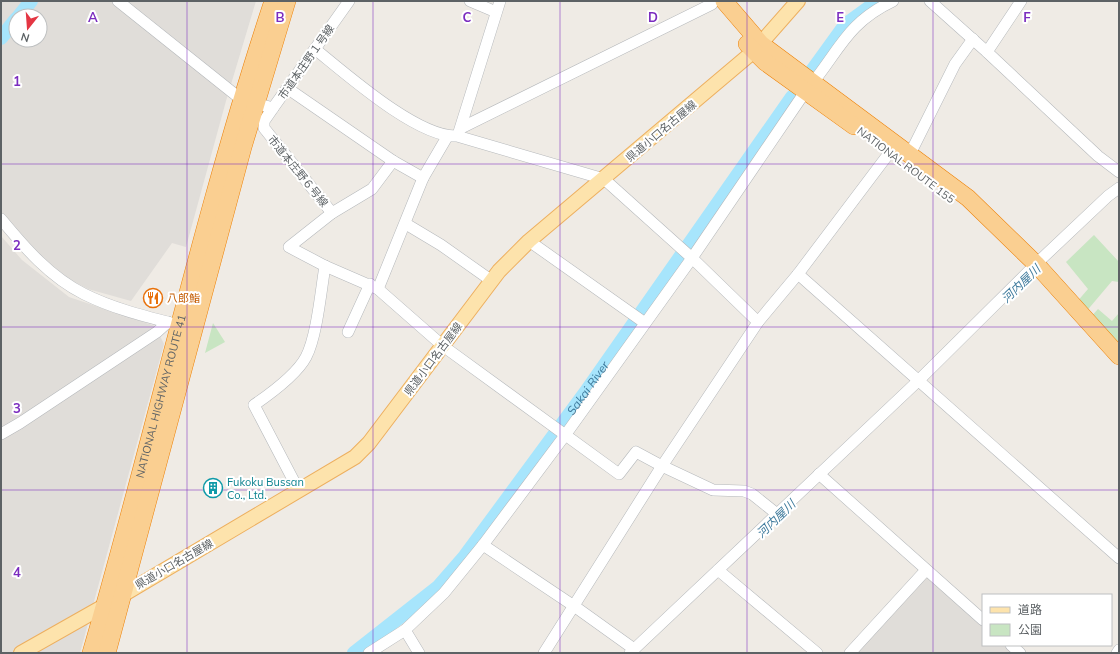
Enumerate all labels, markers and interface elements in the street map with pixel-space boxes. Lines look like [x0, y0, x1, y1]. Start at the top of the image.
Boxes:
north arrow [8, 8, 48, 48]
text: A [88, 9, 98, 25]
text: B [276, 9, 285, 25]
text: C [463, 9, 472, 25]
text: D [648, 9, 658, 25]
text: E [836, 9, 844, 25]
text: F [1023, 9, 1031, 25]
street label: 市道本庄野１号線 [275, 22, 337, 102]
text: N [19, 30, 31, 45]
text: 1 [13, 73, 21, 89]
street label: 県道小口名古屋線 [623, 97, 699, 165]
street label: NATIONAL ROUTE 155 [854, 124, 958, 206]
street label: 市道本庄野６号線 [265, 132, 331, 210]
text: 2 [13, 237, 21, 253]
water label: 河内屋川 [998, 260, 1045, 306]
restaurant icon: 八郎鮨 [142, 287, 164, 309]
place label: 八郎鮨 [167, 291, 200, 305]
street label: NATIONAL HIGHWAY ROUTE 41 [133, 313, 189, 480]
street label: 県道小口名古屋線 [401, 320, 465, 398]
water label: Sakai River [563, 358, 612, 418]
text: 3 [13, 400, 21, 416]
place label: Fukoku Bussan Co., Ltd. [227, 475, 304, 502]
building icon: Fukoku Bussan Co., Ltd. [202, 477, 224, 499]
water label: 河内屋川 [753, 495, 800, 541]
street label: 県道小口名古屋線 [132, 536, 216, 592]
text: 4 [13, 564, 21, 580]
legend [982, 594, 1112, 646]
text: 道路 [1018, 602, 1042, 617]
text: 公園 [1018, 622, 1042, 637]

